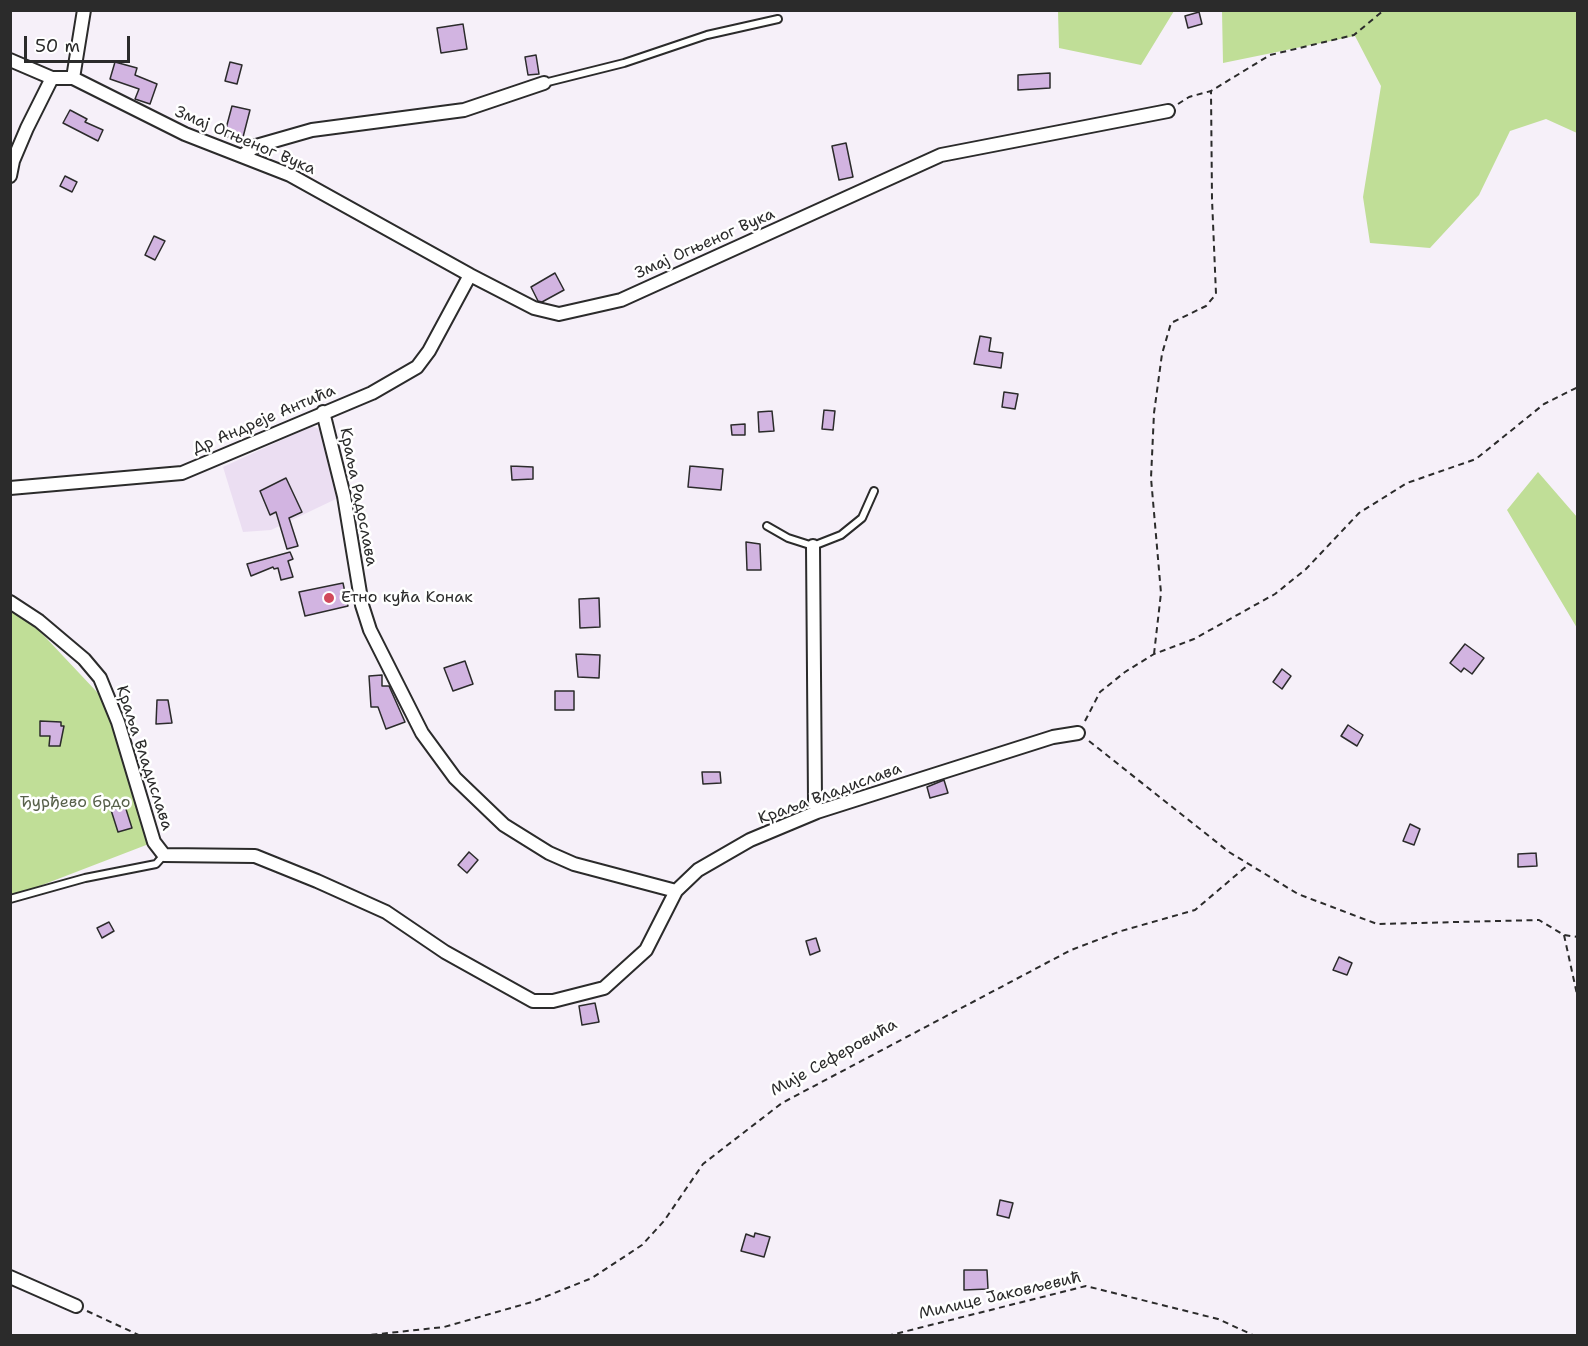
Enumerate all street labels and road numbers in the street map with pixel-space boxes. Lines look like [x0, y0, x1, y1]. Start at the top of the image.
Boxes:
street label: Змај Огњеног Вука [172, 103, 318, 179]
street label: Змај Огњеног Вука [632, 205, 778, 283]
street label: Др Андреје Антића [190, 381, 338, 459]
street label: Краља Радослава [335, 426, 381, 568]
street label: Краља Владислава [112, 683, 176, 833]
street label: Краља Владислава [756, 759, 904, 829]
street label: Мије Сеферовића [767, 1015, 901, 1101]
street label: Милице Јаковљевић [917, 1268, 1083, 1324]

